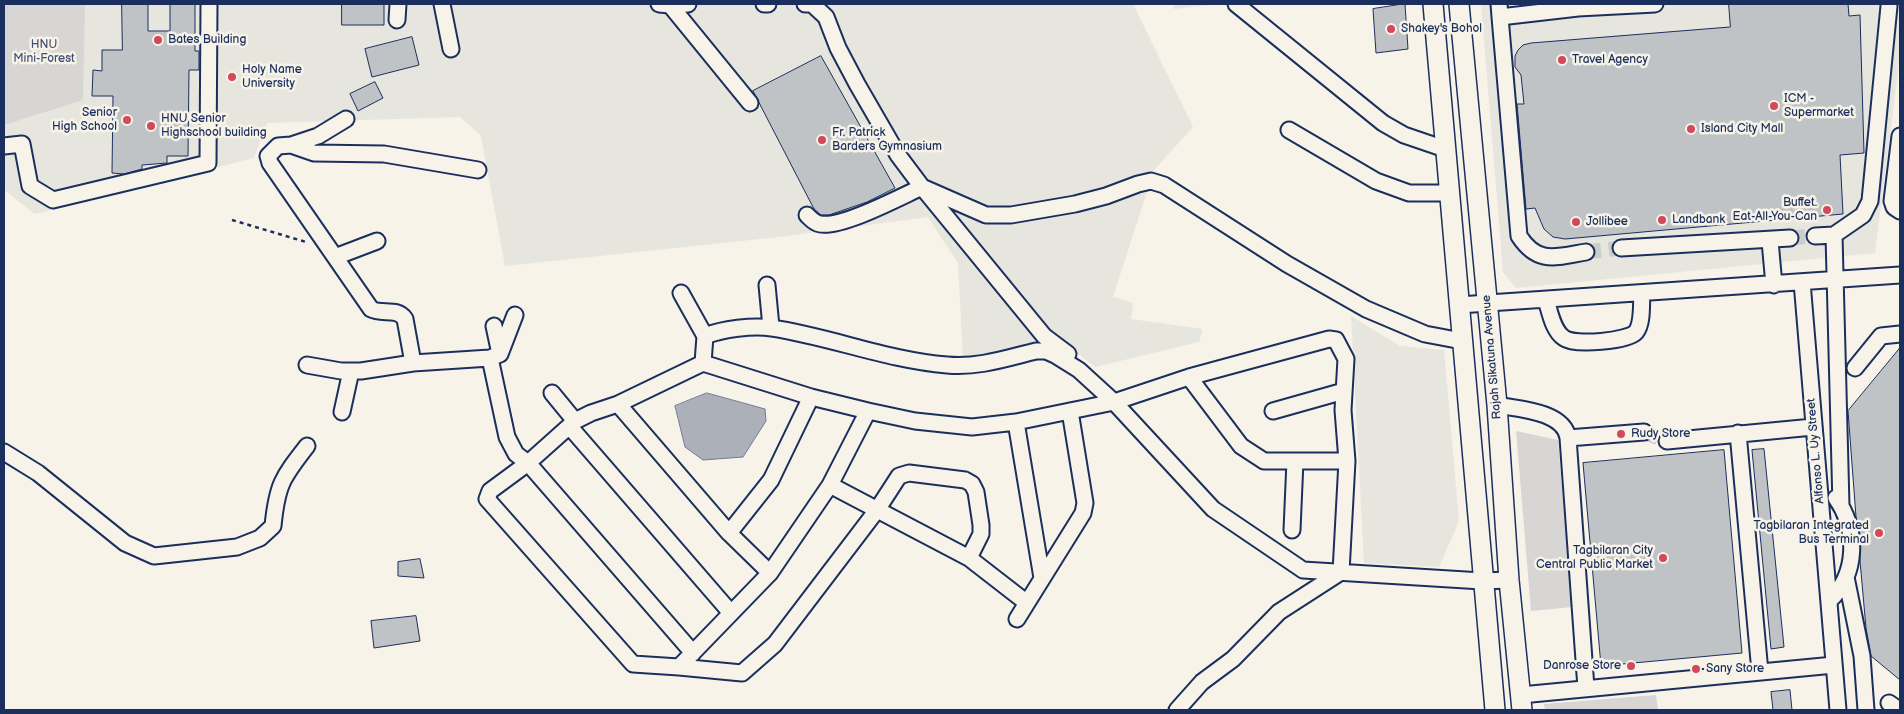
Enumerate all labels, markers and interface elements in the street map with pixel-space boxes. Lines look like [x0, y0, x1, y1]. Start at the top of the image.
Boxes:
place label: Shakey's Bohol [1401, 22, 1482, 36]
marker: Shakey's Bohol [1385, 23, 1397, 35]
place label: Bates Building [168, 33, 246, 47]
marker: Bates Building [152, 34, 164, 46]
park label: HNU Mini-Forest [13, 38, 75, 66]
place label: Travel Agency [1572, 53, 1648, 67]
marker: Travel Agency [1556, 54, 1568, 66]
place label: Holy Name University [242, 63, 302, 91]
marker: Holy Name University [226, 71, 238, 83]
place label: ICM - Supermarket [1784, 92, 1854, 120]
marker: ICM - Supermarket [1768, 100, 1780, 112]
place label: Senior High School [52, 106, 117, 134]
place label: HNU Senior Highschool building [161, 112, 267, 140]
marker: Senior High School [121, 114, 133, 126]
marker: HNU Senior Highschool building [145, 120, 157, 132]
place label: Island City Mall [1701, 122, 1783, 136]
marker: Island City Mall [1685, 123, 1697, 135]
place label: Fr. Patrick Barders Gymnasium [832, 126, 942, 154]
marker: Fr. Patrick Barders Gymnasium [816, 134, 828, 146]
place label: Buffet. Eat-All-You-Can [1733, 196, 1817, 224]
marker: Buffet. Eat-All-You-Can [1821, 204, 1833, 216]
place label: Landbank [1672, 213, 1725, 227]
marker: Landbank [1656, 214, 1668, 226]
place label: Jollibee [1586, 215, 1628, 229]
marker: Jollibee [1570, 216, 1582, 228]
street label: Rajah Sikatuna Avenue [1479, 294, 1505, 420]
street label: Alfonso L. Uy Street [1804, 398, 1828, 504]
place label: Rudy Store [1631, 427, 1690, 441]
marker: Rudy Store [1615, 428, 1627, 440]
place label: Tagbilaran Integrated Bus Terminal [1753, 519, 1869, 547]
marker: Tagbilaran Integrated Bus Terminal [1873, 527, 1885, 539]
place label: Tagbilaran City Central Public Market [1536, 544, 1653, 572]
marker: Tagbilaran City Central Public Market [1657, 552, 1669, 564]
place label: Danrose Store [1543, 659, 1621, 673]
marker: Danrose Store [1625, 660, 1637, 672]
place label: Sany Store [1706, 662, 1764, 676]
marker: Sany Store [1690, 663, 1702, 675]

